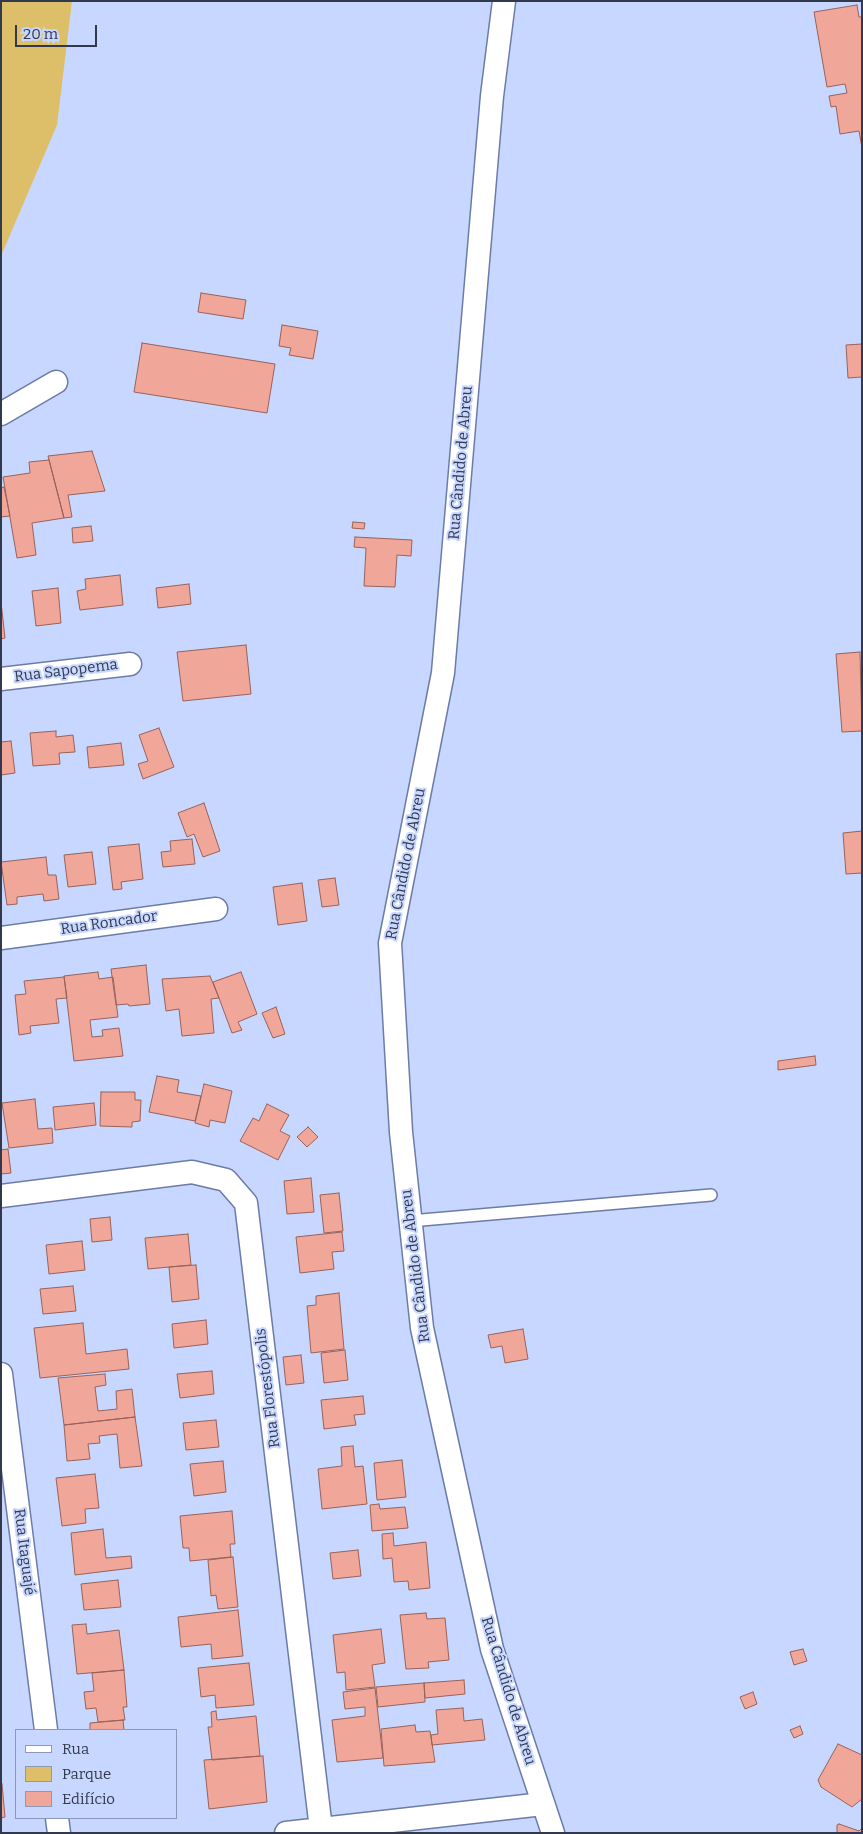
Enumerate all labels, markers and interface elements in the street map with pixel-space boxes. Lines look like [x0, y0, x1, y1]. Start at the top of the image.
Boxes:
scale bar [18, 15, 100, 47]
text: 20 m [23, 25, 58, 43]
street label: Rua Cândido de Abreu [445, 385, 477, 541]
street label: Rua Sapopema [13, 656, 119, 686]
street label: Rua Cândido de Abreu [382, 787, 430, 941]
street label: Rua Roncador [59, 907, 159, 939]
street label: Rua Cândido de Abreu [398, 1188, 434, 1344]
street label: Rua Florestópolis [252, 1327, 284, 1449]
street label: Rua Itaguajé [10, 1508, 38, 1596]
street label: Rua Cândido de Abreu [477, 1615, 539, 1767]
legend [15, 1729, 178, 1819]
text: Rua [62, 1740, 89, 1758]
text: Parque [62, 1765, 111, 1783]
text: Edifício [62, 1790, 115, 1808]

